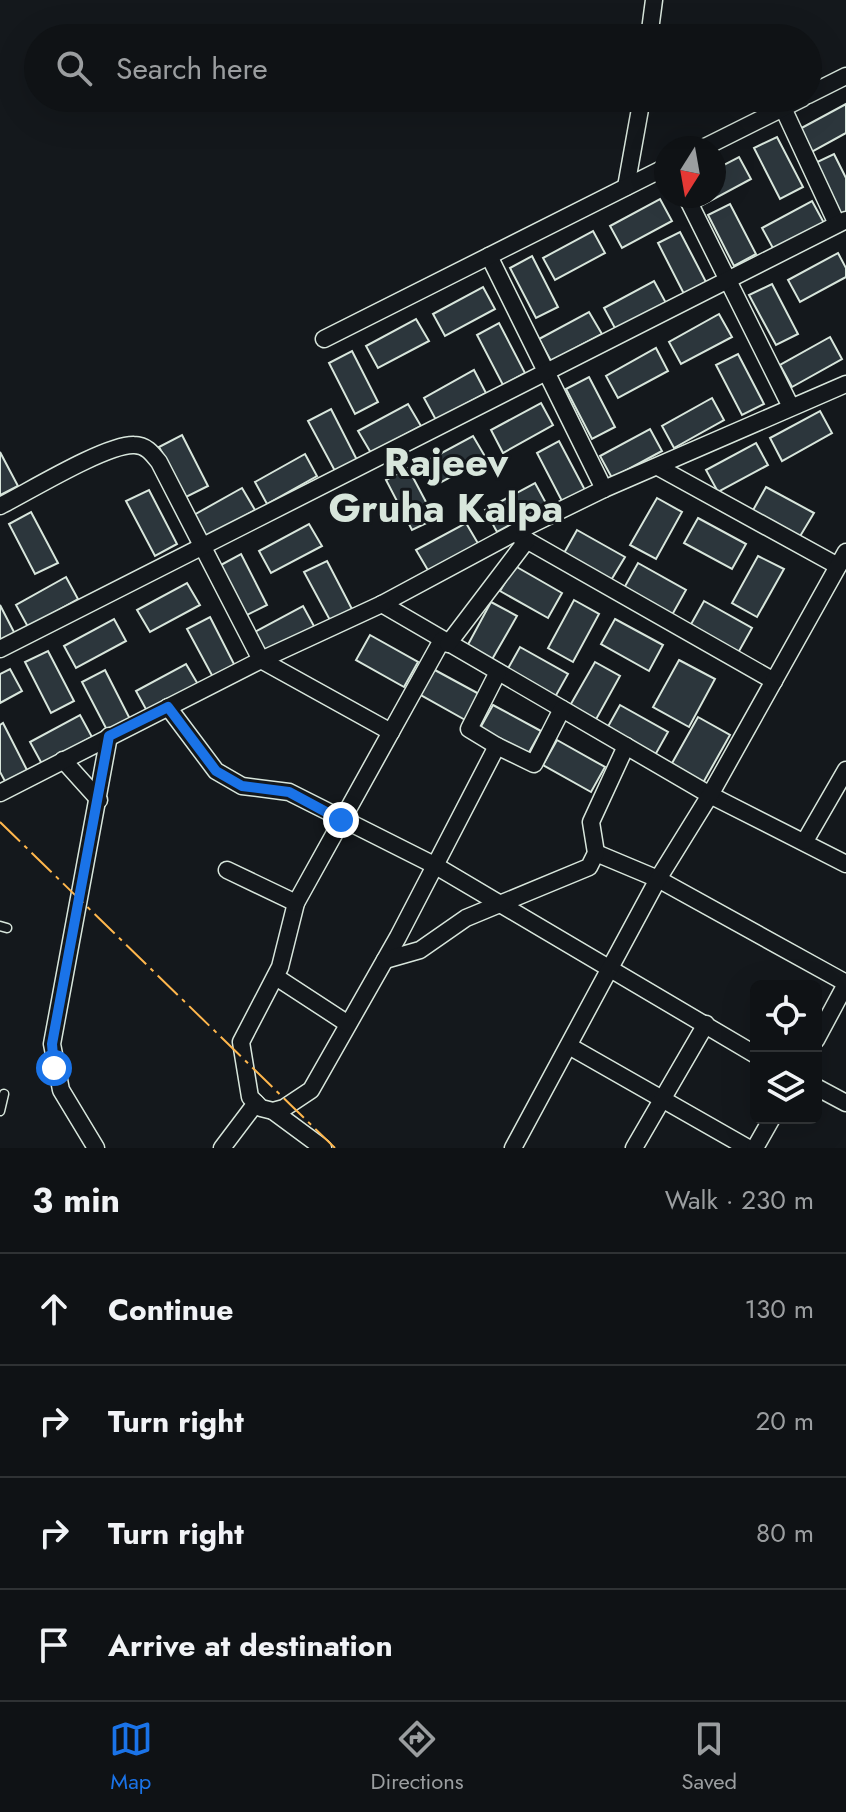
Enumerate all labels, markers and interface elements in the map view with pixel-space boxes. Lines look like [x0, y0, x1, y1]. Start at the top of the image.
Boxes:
search box [24, 24, 822, 112]
icon: search [52, 46, 96, 90]
text: Search here [116, 47, 268, 90]
north arrow [654, 136, 726, 208]
district label: Rajeev Gruha Kalpa [329, 433, 563, 537]
route end [323, 802, 359, 838]
map controls [750, 980, 822, 1124]
button: locate [750, 980, 822, 1052]
route start [36, 1050, 72, 1086]
button: layers [750, 1052, 822, 1124]
text: 3 min [32, 1176, 120, 1225]
text: Walk · 230 m [665, 1181, 814, 1219]
icon: ahead [32, 1287, 76, 1331]
text: Continue [108, 1288, 234, 1331]
text: 130 m [744, 1290, 814, 1328]
icon: right [32, 1399, 76, 1443]
text: Turn right [108, 1400, 244, 1443]
text: 20 m [756, 1402, 814, 1440]
icon: right [32, 1511, 76, 1555]
text: Turn right [108, 1512, 244, 1555]
text: 80 m [756, 1514, 814, 1552]
icon: arrive [32, 1623, 76, 1667]
text: Arrive at destination [108, 1624, 393, 1667]
tab: Map [109, 1717, 153, 1797]
tab: Directions [371, 1717, 464, 1797]
tab: Saved [681, 1717, 737, 1797]

